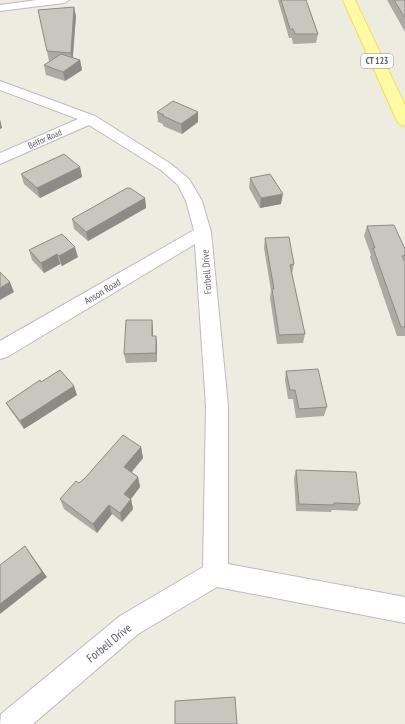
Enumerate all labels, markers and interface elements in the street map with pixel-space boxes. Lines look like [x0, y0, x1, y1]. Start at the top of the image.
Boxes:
road number: CT 123 [361, 54, 393, 68]
street label: Belfor Road [26, 126, 64, 151]
street label: Forbell Drive [198, 249, 215, 295]
street label: Anson Road [82, 275, 123, 307]
street label: Forbell Drive [83, 620, 134, 665]

